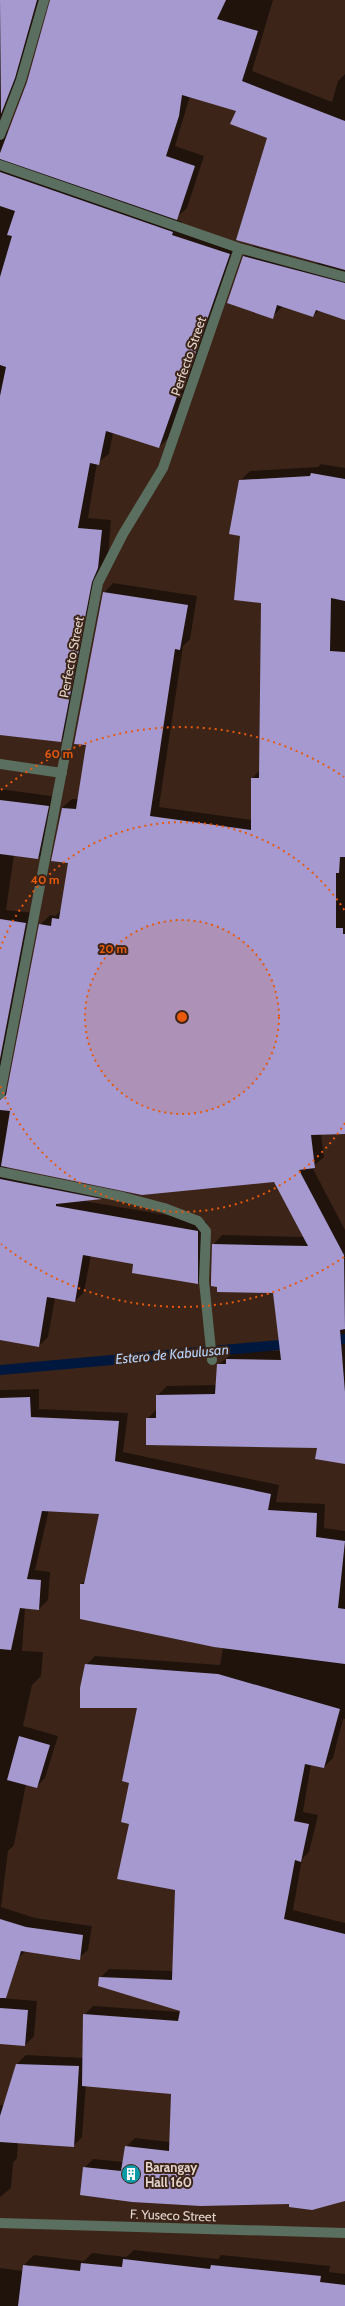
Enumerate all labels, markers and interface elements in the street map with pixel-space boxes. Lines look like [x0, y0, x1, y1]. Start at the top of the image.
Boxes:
street label: Perfecto Street [167, 314, 209, 398]
street label: Perfecto Street [55, 614, 87, 699]
text: 60 m [45, 746, 73, 761]
text: 40 m [30, 872, 60, 887]
text: 20 m [99, 941, 127, 956]
centre of rings [175, 1010, 189, 1024]
water label: Estero de Kabulusan [115, 1340, 229, 1368]
place label: Barangay Hall 160 [145, 2159, 197, 2190]
building icon: Barangay Hall 160 [120, 2163, 142, 2185]
street label: F. Yuseco Street [130, 2206, 217, 2225]

